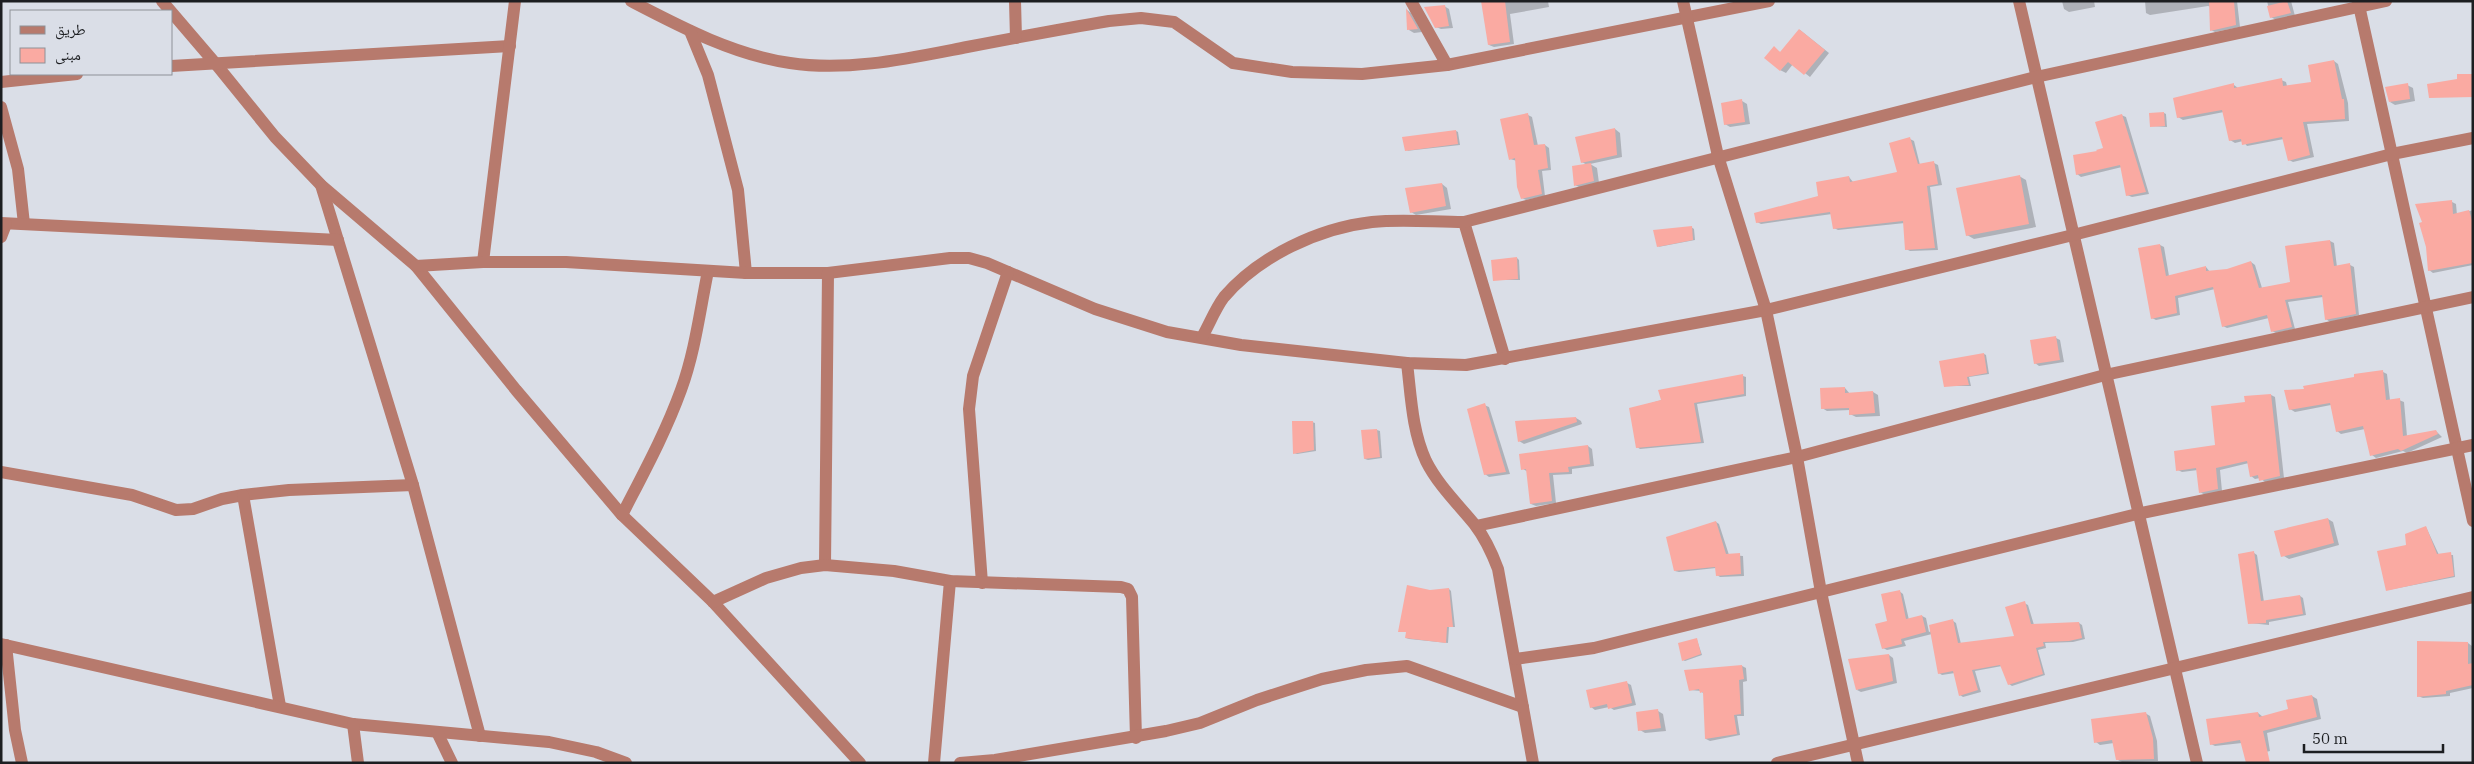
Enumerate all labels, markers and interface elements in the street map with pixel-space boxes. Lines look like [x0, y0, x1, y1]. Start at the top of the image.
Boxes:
legend [10, 10, 172, 75]
text: طريق [55, 20, 86, 40]
text: مبنى [55, 45, 81, 65]
scale bar [2304, 722, 2443, 754]
text: 50 m [2312, 729, 2348, 748]

